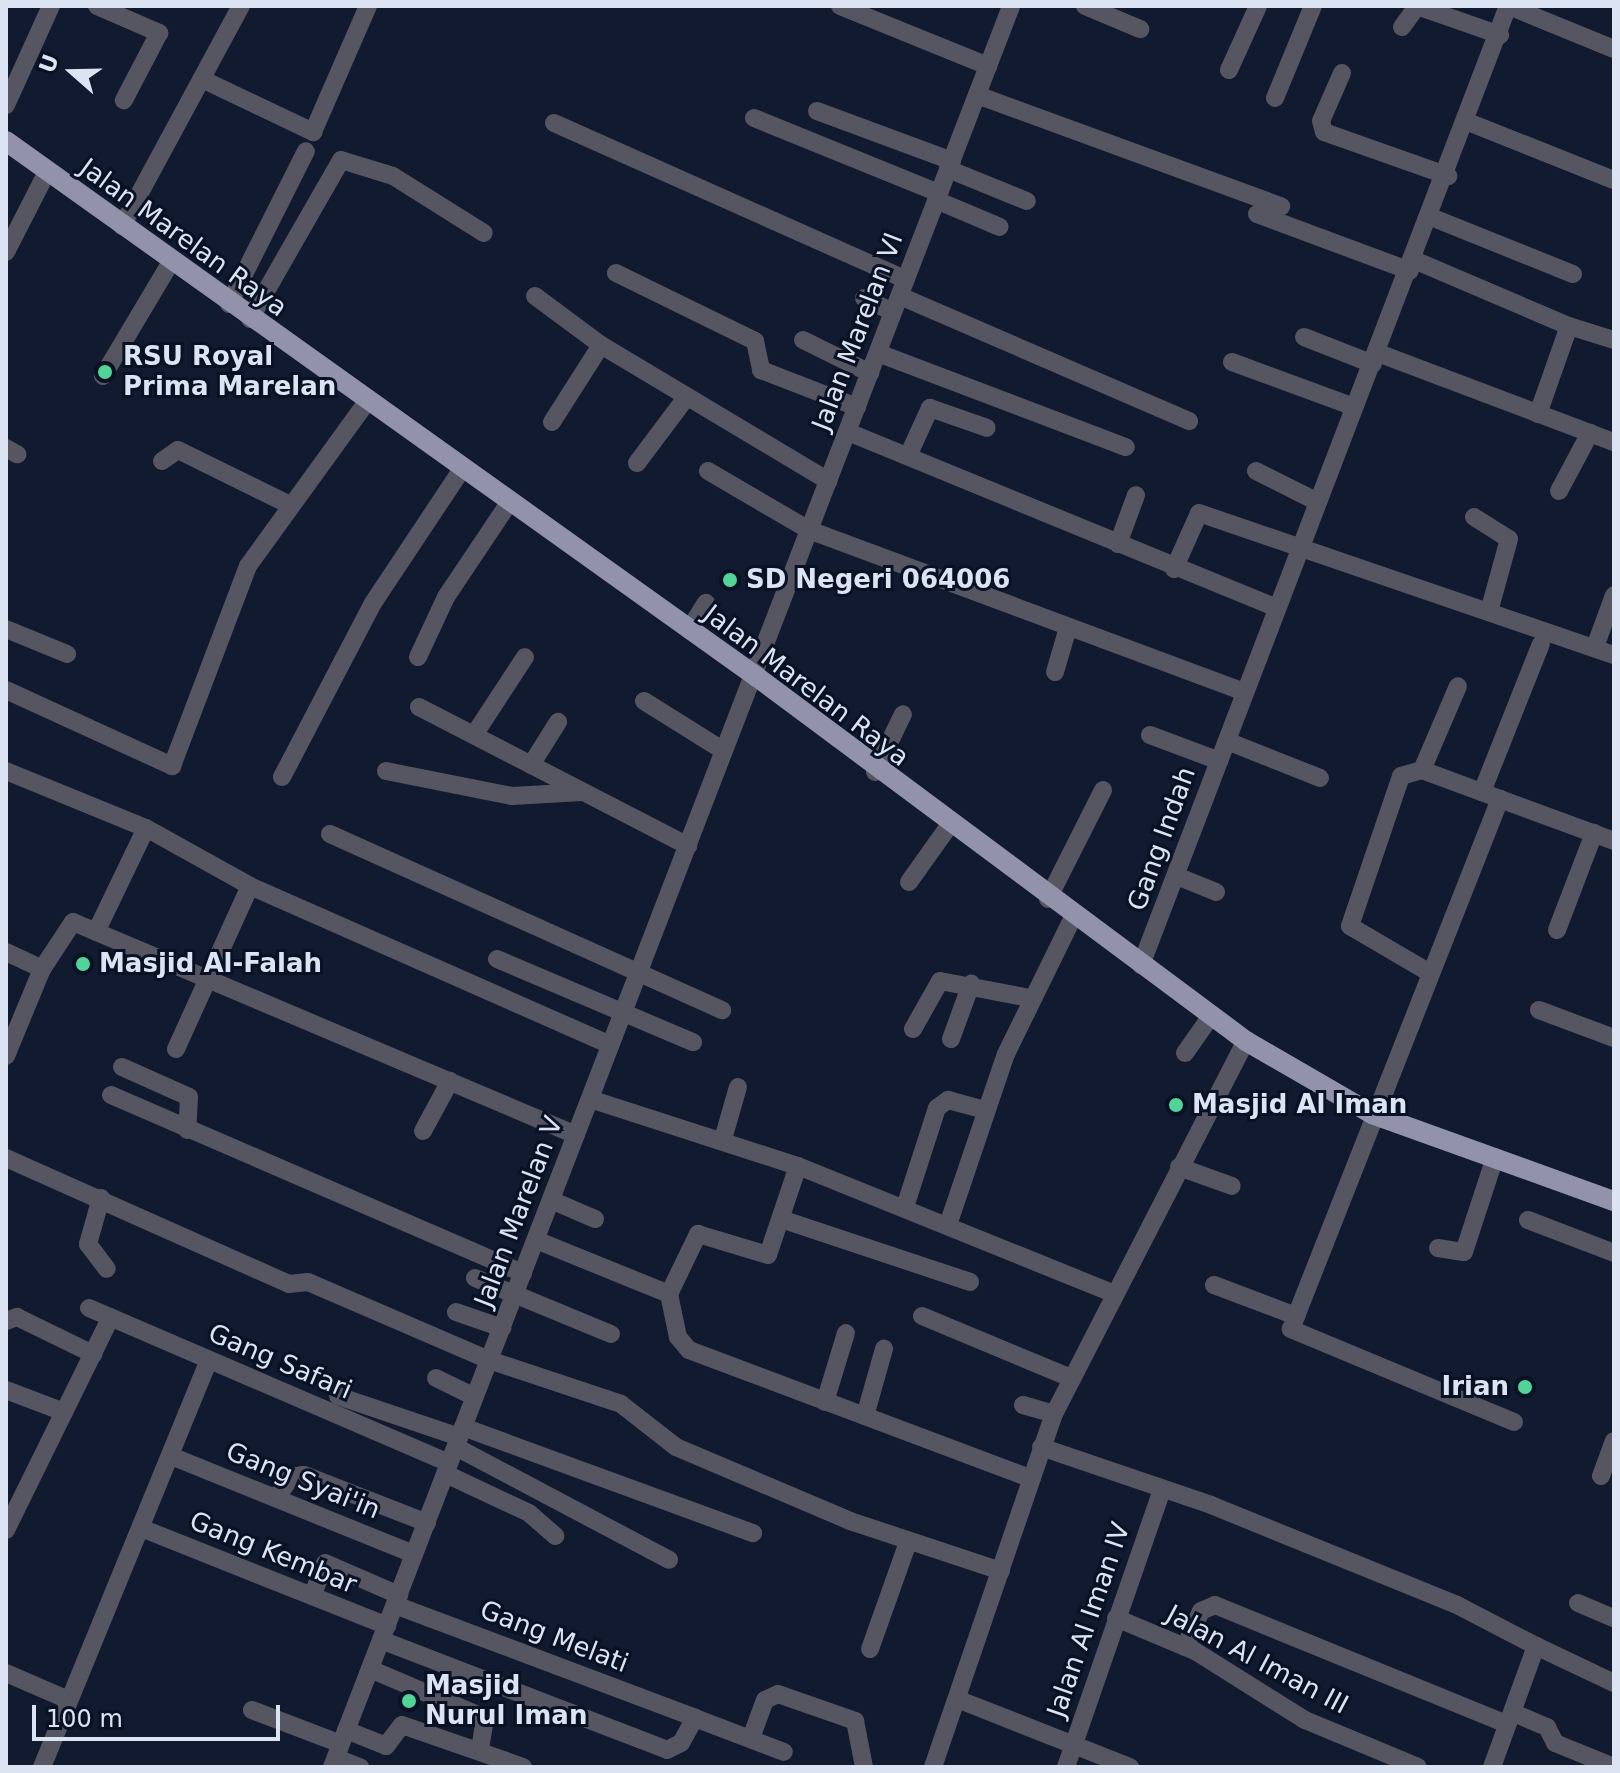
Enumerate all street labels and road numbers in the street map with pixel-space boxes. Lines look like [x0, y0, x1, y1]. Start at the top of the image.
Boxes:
street label: Jalan Marelan Raya [73, 152, 293, 324]
street label: Jalan Marelan VI [806, 229, 910, 435]
street label: Jalan Marelan Raya [697, 599, 915, 773]
street label: Gang Indah [1122, 763, 1202, 915]
street label: Jalan Marelan V [468, 1112, 570, 1312]
street label: Gang Safari [204, 1318, 356, 1406]
street label: Gang Syai'in [221, 1436, 385, 1526]
street label: Gang Kembar [185, 1505, 361, 1601]
street label: Jalan Al Iman IV [1041, 1519, 1137, 1721]
street label: Gang Melati [475, 1594, 633, 1680]
street label: Jalan Al Iman III [1161, 1599, 1353, 1721]

